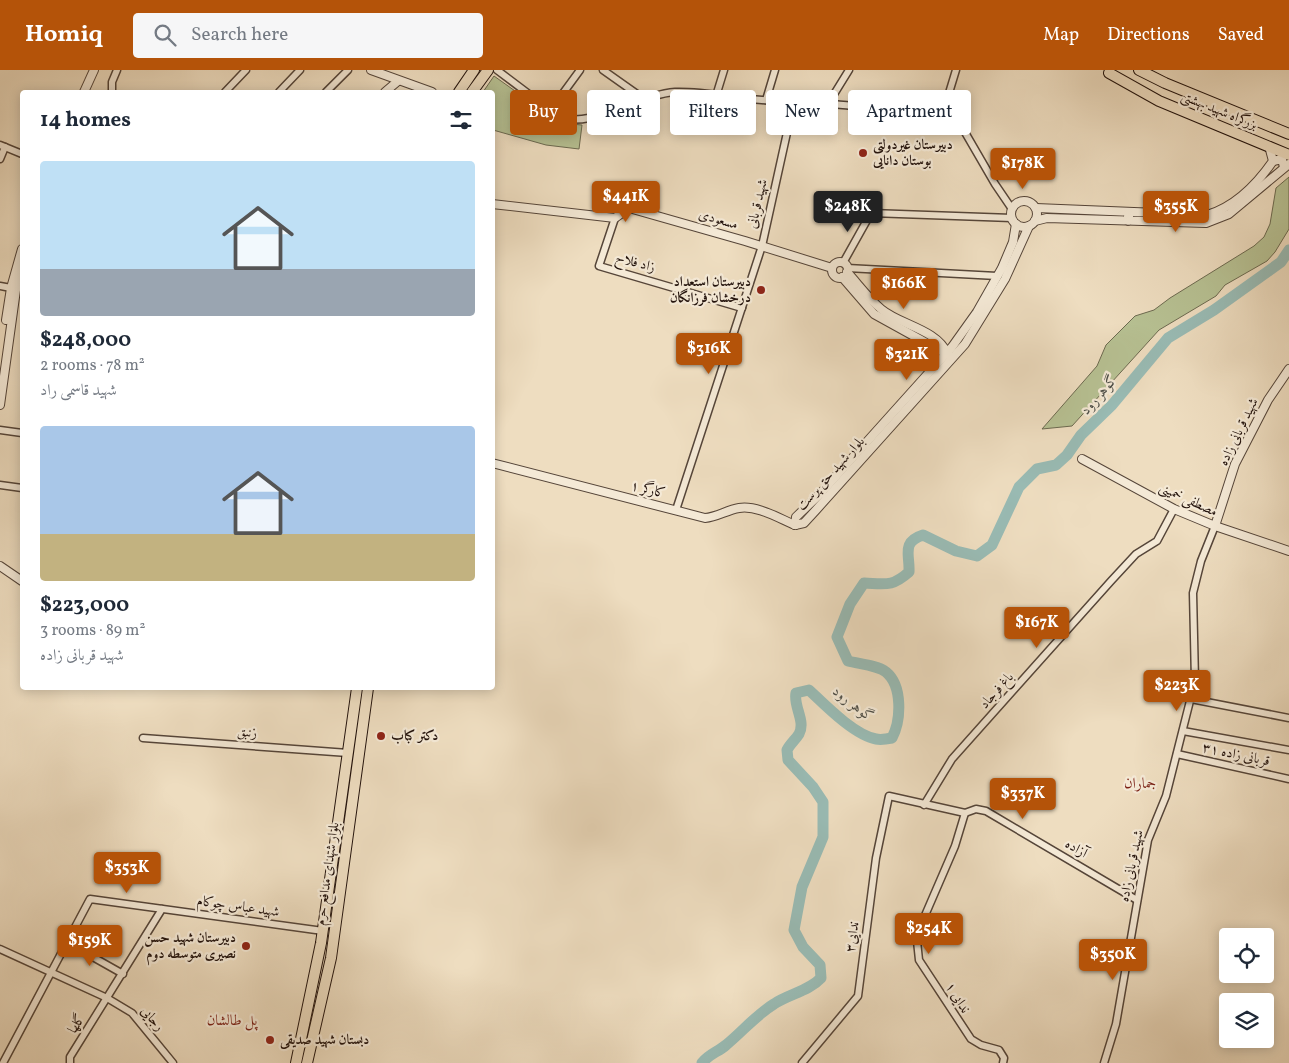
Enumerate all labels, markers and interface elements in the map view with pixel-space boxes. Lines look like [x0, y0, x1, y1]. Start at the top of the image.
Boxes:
search box [133, 13, 483, 58]
text: Homiq [25, 18, 103, 52]
icon: search [151, 21, 179, 49]
text: Search here [191, 22, 288, 48]
text: Map [1043, 23, 1079, 48]
text: Directions [1107, 23, 1190, 48]
text: Saved [1218, 23, 1264, 48]
street label: بزرگراه شهید بهشتی [1178, 86, 1261, 135]
chip: Buy [510, 90, 577, 135]
chip: Rent [587, 90, 660, 135]
chip: Filters [670, 90, 756, 135]
chip: New [766, 90, 838, 135]
chip: Apartment [848, 90, 971, 135]
text: 14 homes [40, 106, 131, 135]
icon: filters [447, 106, 475, 134]
place label: دبیرستان غیردولتی بوستان دانایی [872, 136, 953, 171]
marker: دبیرستان غیردولتی بوستان دانایی [857, 147, 869, 159]
pin: $178K [988, 148, 1058, 190]
text: $178K [1001, 153, 1045, 175]
street label: شهید قربانی [743, 177, 773, 231]
pin: $441K [591, 180, 661, 223]
text: $441K [603, 186, 649, 208]
pin: $248K [813, 190, 883, 233]
pin: $355K [1141, 190, 1211, 233]
icon: home [213, 193, 303, 283]
text: $248K [825, 196, 871, 218]
text: $355K [1154, 196, 1198, 218]
street label: مسعودی [696, 205, 740, 235]
street label: زاد فلاح [612, 249, 657, 279]
pin: $166K [869, 268, 939, 310]
place label: دبیرستان استعداد درخشان فرزانگان [670, 273, 751, 308]
text: $166K [882, 273, 926, 295]
marker: دبیرستان استعداد درخشان فرزانگان [755, 284, 767, 296]
text: $248,000 [40, 326, 131, 355]
pin: $316K [674, 332, 744, 375]
text: $316K [687, 338, 731, 360]
pin: $321K [872, 338, 942, 381]
text: $321K [885, 344, 929, 366]
text: 2 rooms · 78 m² [40, 355, 145, 377]
water label: گوهر رود [1076, 370, 1124, 420]
text: شهید قاسمی راد [40, 380, 117, 402]
street label: شهید قربانی زاده [1214, 395, 1264, 469]
street label: بلوار شهید حق پرست [793, 433, 870, 515]
icon: home [213, 458, 303, 548]
street label: کارگر ۱ [629, 476, 668, 503]
street label: مصطفی خمینی [1156, 478, 1220, 522]
text: $223,000 [40, 591, 129, 620]
pin: $167K [1002, 606, 1072, 649]
text: $167K [1015, 612, 1059, 634]
text: 3 rooms · 89 m² [40, 620, 145, 642]
text: شهید قربانی زاده [40, 645, 124, 667]
street label: باغ فرجاد [976, 668, 1019, 714]
pin: $223K [1142, 670, 1212, 712]
text: $223K [1154, 675, 1200, 697]
water label: گوهر رود [827, 682, 879, 728]
street label: زنبق [236, 723, 258, 743]
place label: دکتر کباب [391, 727, 438, 746]
marker: دکتر کباب [375, 730, 387, 742]
street label: قربانی زاده ۳۱ [1201, 739, 1271, 771]
district label: جماران [1124, 774, 1156, 795]
pin: $337K [988, 778, 1058, 820]
text: $337K [1001, 783, 1045, 805]
street label: بلوار شهدای مدافع حرم [311, 821, 348, 927]
street label: شهید قربانی زاده [1115, 828, 1149, 904]
street label: آزاده [1061, 835, 1092, 864]
pin: $353K [92, 852, 162, 894]
text: $353K [105, 857, 149, 879]
street label: شهید عباس چوکام [195, 892, 281, 924]
pin: $254K [894, 912, 964, 955]
text: $254K [906, 918, 952, 940]
street label: ندایی۳ [841, 921, 865, 953]
pin: $159K [55, 924, 125, 967]
map controls [1219, 928, 1274, 1048]
button: locate [1219, 928, 1274, 983]
place label: دبیرستان شهید حسن نصیری متوسطه دوم [144, 929, 236, 966]
text: $159K [68, 930, 112, 952]
pin: $350K [1078, 938, 1148, 981]
marker: دبیرستان شهید حسن نصیری متوسطه دوم [240, 940, 252, 952]
text: $350K [1090, 944, 1136, 966]
street label: ندایی ۱ [940, 979, 974, 1017]
button: layers [1219, 993, 1274, 1048]
street label: رجایی [136, 1002, 168, 1036]
street label: گلها [64, 1011, 90, 1037]
district label: پل طالشان [207, 1011, 258, 1032]
place label: دبستان شهید صدیقی [279, 1031, 369, 1050]
marker: دبستان شهید صدیقی [264, 1034, 276, 1046]

